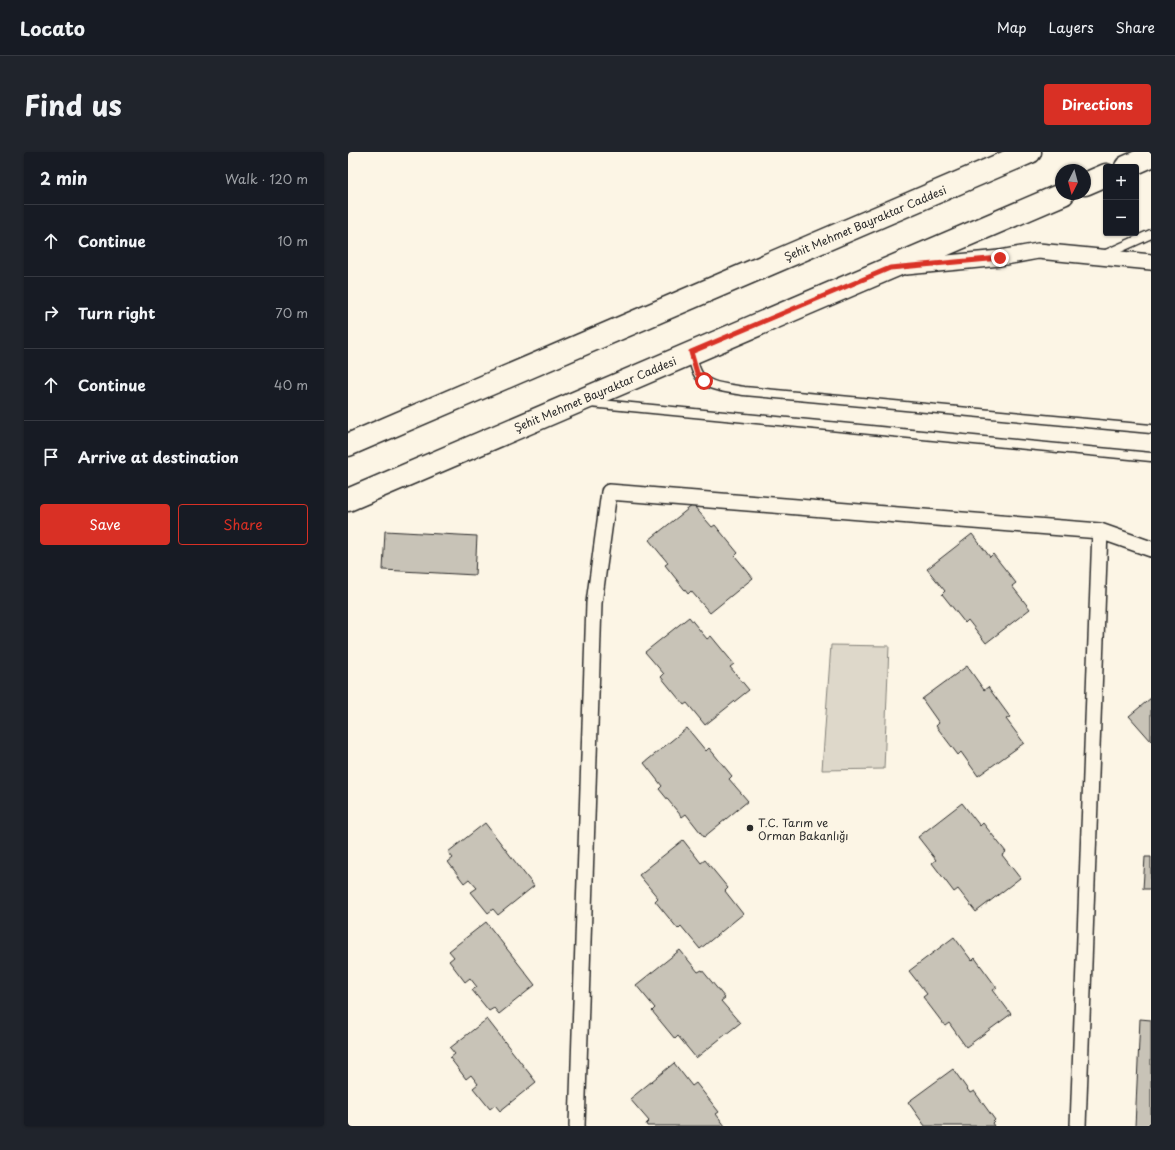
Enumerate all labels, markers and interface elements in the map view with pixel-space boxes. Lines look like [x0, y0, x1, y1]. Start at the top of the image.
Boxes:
text: Locato [20, 14, 85, 42]
text: Map [997, 17, 1027, 38]
text: Layers [1049, 17, 1094, 38]
text: Share [1116, 17, 1155, 38]
text: Find us [24, 83, 122, 126]
button: Directions [1044, 84, 1151, 125]
north arrow [1055, 164, 1091, 200]
map controls [1103, 164, 1139, 236]
button: + [1103, 164, 1139, 200]
text: 2 min [40, 165, 87, 191]
text: Walk · 120 m [225, 169, 308, 188]
street label: Şehit Mehmet Bayraktar Caddesi [781, 181, 949, 265]
button: − [1103, 200, 1139, 236]
text: Continue [78, 229, 146, 252]
icon: ahead [40, 230, 62, 252]
text: 10 m [278, 231, 308, 250]
route end [991, 249, 1009, 267]
text: Turn right [78, 301, 155, 324]
icon: right [40, 302, 62, 324]
text: 70 m [275, 303, 308, 322]
street label: Şehit Mehmet Bayraktar Caddesi [511, 352, 679, 436]
route start [695, 372, 713, 390]
text: Continue [78, 373, 146, 396]
icon: ahead [40, 374, 62, 396]
text: 40 m [274, 375, 308, 394]
text: Arrive at destination [78, 445, 239, 468]
icon: arrive [40, 446, 62, 468]
button: Save [40, 504, 170, 545]
button: Share [178, 504, 308, 545]
place label: T.C. Tarım ve Orman Bakanlığı [758, 814, 849, 844]
marker: T.C. Tarım ve Orman Bakanlığı [745, 823, 755, 833]

